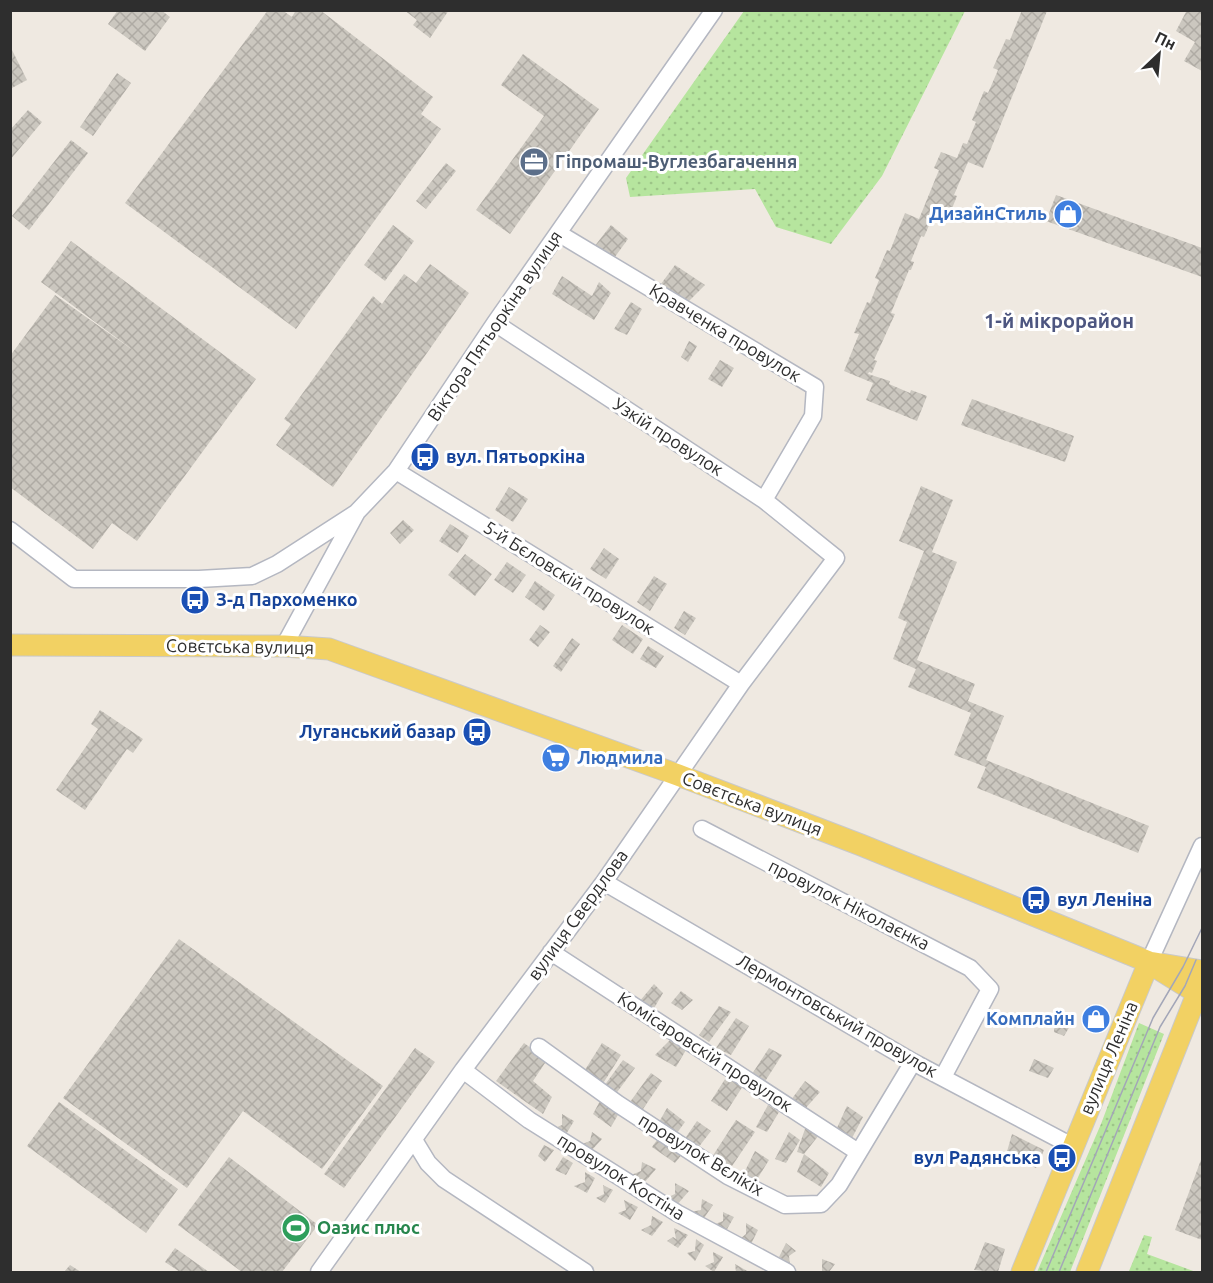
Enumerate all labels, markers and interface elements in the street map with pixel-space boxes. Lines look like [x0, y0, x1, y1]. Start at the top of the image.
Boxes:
north arrow [1129, 24, 1189, 84]
text: Пн [1152, 28, 1179, 53]
office icon: Гіпромаш-Вуглезбагачення [518, 146, 550, 178]
place label: Гіпромаш-Вуглезбагачення [555, 151, 797, 171]
shop icon: ДизайнСтиль [1052, 198, 1084, 230]
place label: ДизайнСтиль [929, 203, 1047, 223]
street label: Віктора Пятьоркіна вулиця [423, 227, 565, 424]
street label: Кравченка провулок [646, 279, 805, 385]
district label: 1-й мікрорайон [984, 309, 1134, 332]
street label: Узкій провулок [610, 393, 727, 479]
bus stop icon: вул. Пятьоркіна [409, 441, 441, 473]
place label: вул. Пятьоркіна [446, 446, 585, 466]
street label: 5-й Бєловскій провулок [480, 516, 659, 638]
bus stop icon: З-д Пархоменко [179, 584, 211, 616]
place label: З-д Пархоменко [216, 589, 358, 609]
street label: Совєтська вулиця [166, 635, 314, 657]
bus stop icon: Луганський базар [461, 716, 493, 748]
place label: Луганський базар [299, 721, 456, 741]
supermarket icon: Людмила [540, 742, 572, 774]
place label: Людмила [577, 747, 663, 767]
street label: Совєтська вулиця [680, 767, 825, 839]
street label: вулиця Свердлова [523, 845, 631, 984]
street label: провулок Ніколаєнка [766, 855, 933, 953]
bus stop icon: вул Леніна [1020, 884, 1052, 916]
place label: вул Леніна [1057, 889, 1152, 909]
street label: Лермонтовський провулок [734, 949, 941, 1081]
street label: Комісаровскій провулок [614, 987, 797, 1115]
street label: вулиця Леніна [1075, 998, 1141, 1117]
shop icon: Комплайн [1080, 1003, 1112, 1035]
place label: Комплайн [986, 1008, 1075, 1028]
street label: провулок Вєлікіх [636, 1109, 767, 1199]
street label: провулок Костіна [554, 1129, 689, 1223]
bus stop icon: вул Радянська [1046, 1142, 1078, 1174]
place label: вул Радянська [914, 1147, 1041, 1167]
sports icon: Оазис плюс [280, 1212, 312, 1244]
place label: Оазис плюс [317, 1217, 420, 1237]

